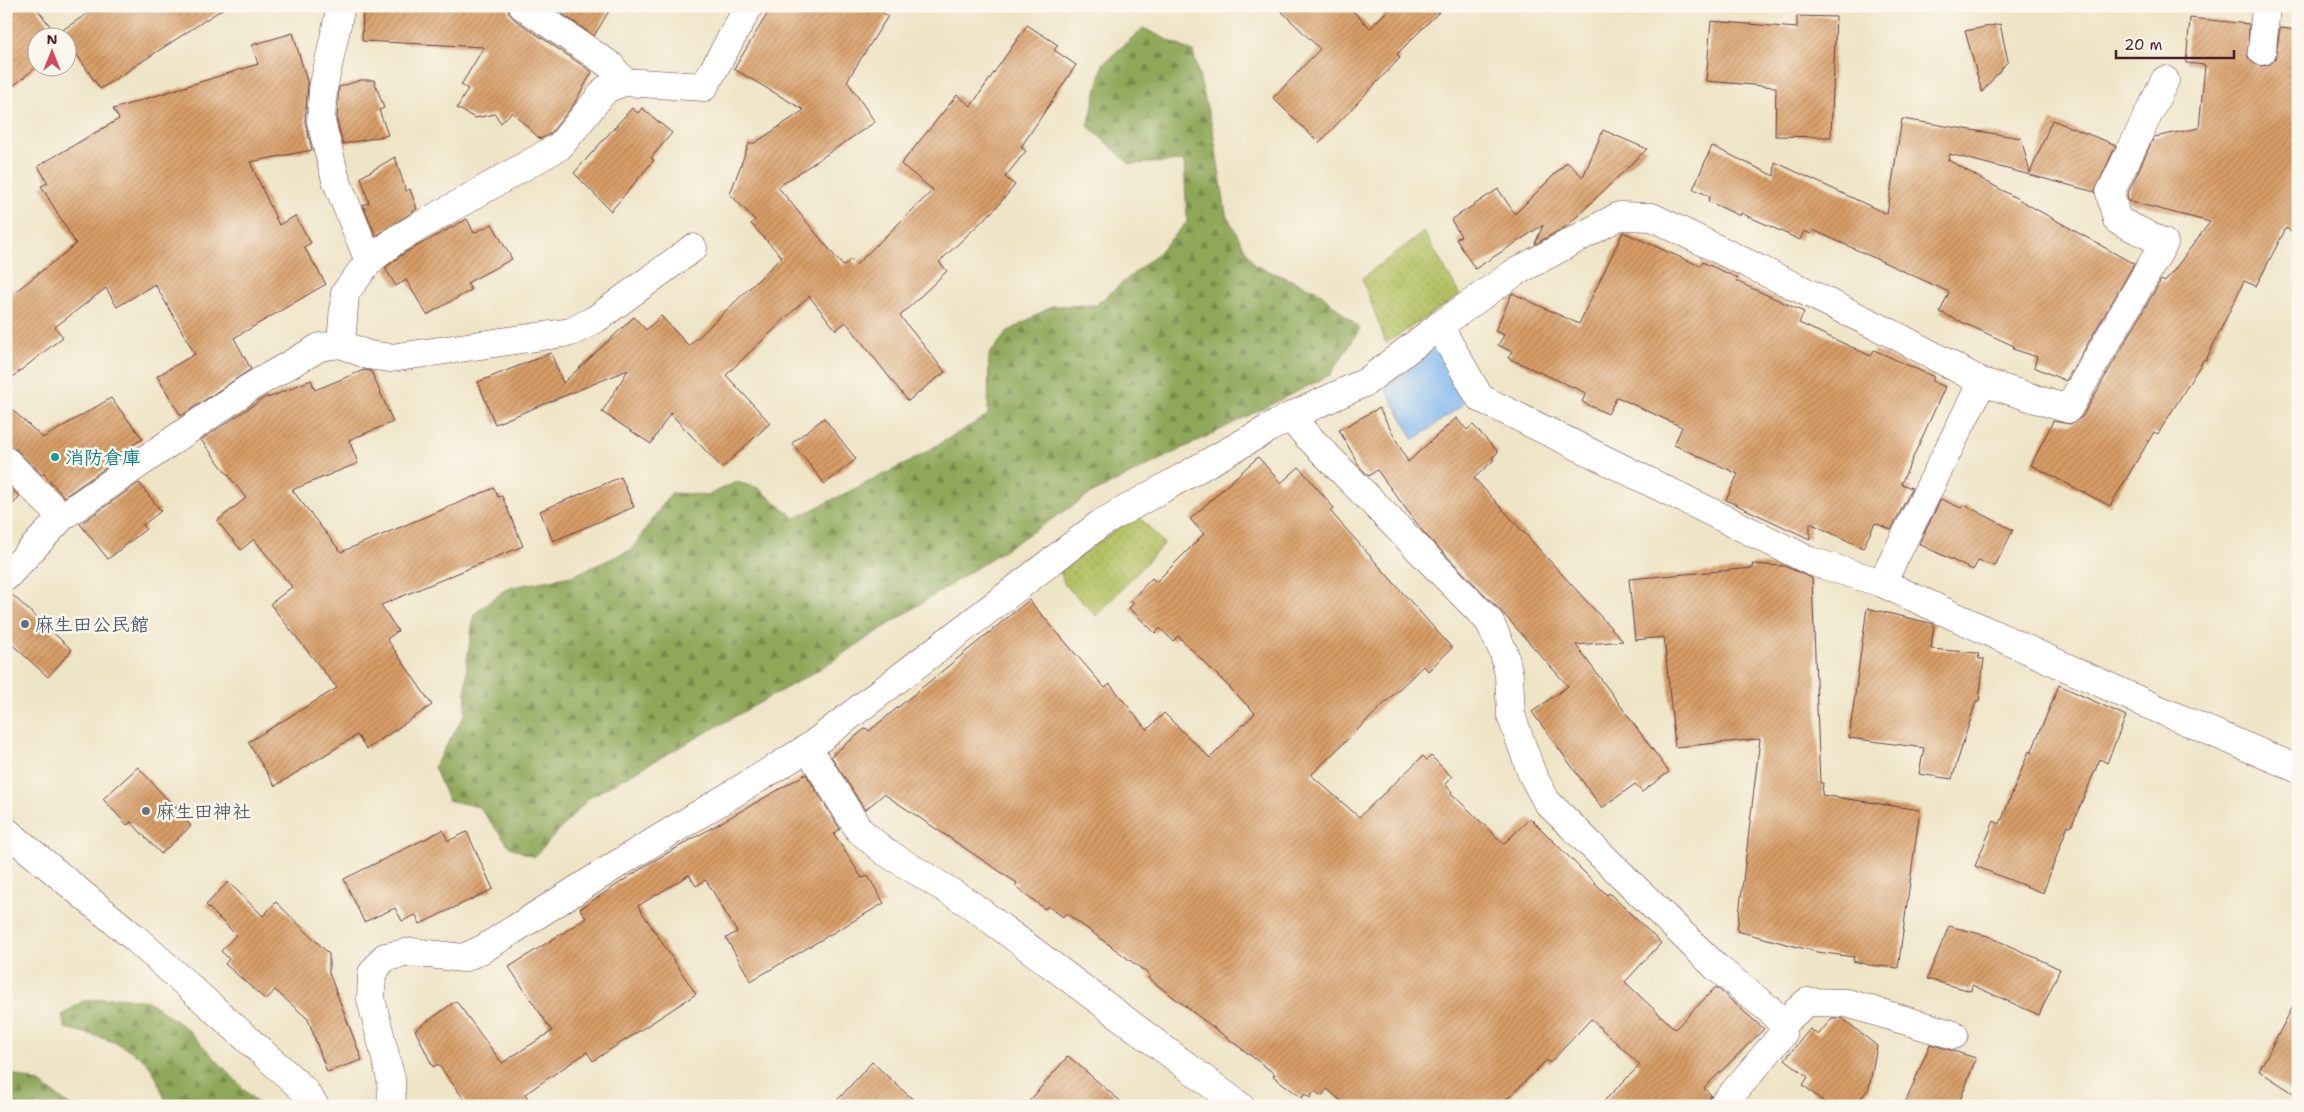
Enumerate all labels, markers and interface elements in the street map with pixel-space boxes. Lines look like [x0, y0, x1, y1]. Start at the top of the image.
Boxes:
north arrow [28, 28, 78, 78]
scale bar [2116, 28, 2234, 60]
text: N [46, 30, 58, 48]
text: 20 m [2124, 35, 2163, 55]
place label: 消防倉庫 [65, 445, 141, 470]
marker: 消防倉庫 [49, 451, 61, 463]
place label: 麻生田公民館 [35, 612, 149, 637]
marker: 麻生田公民館 [19, 618, 31, 630]
place label: 麻生田神社 [156, 799, 251, 824]
marker: 麻生田神社 [140, 805, 152, 817]

